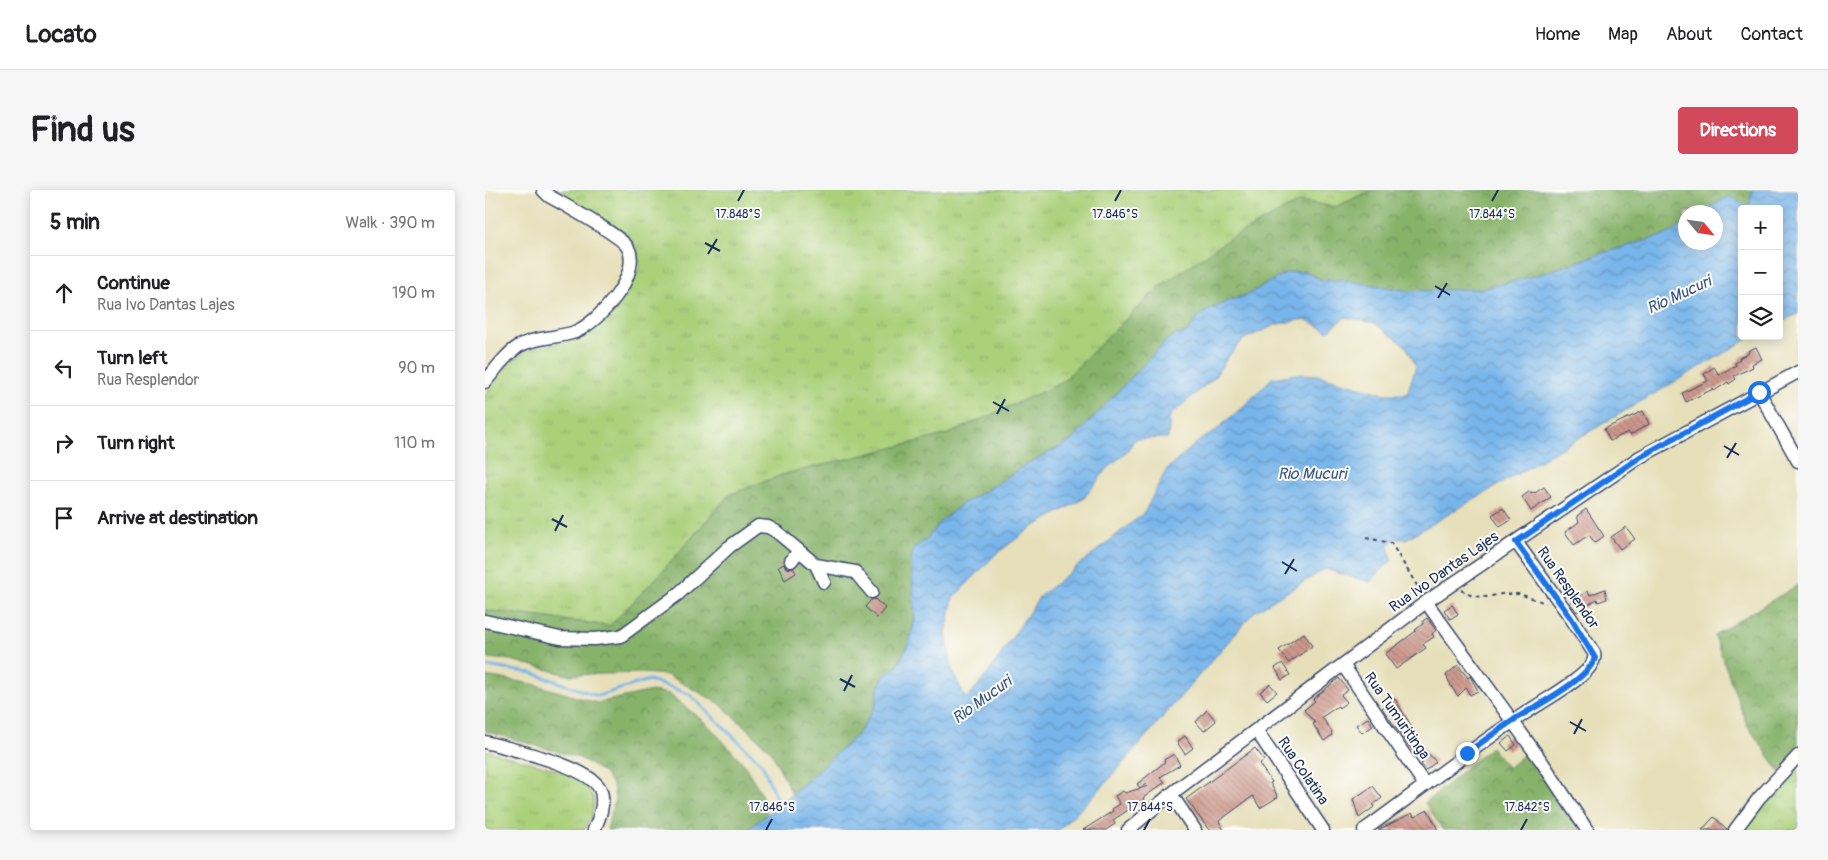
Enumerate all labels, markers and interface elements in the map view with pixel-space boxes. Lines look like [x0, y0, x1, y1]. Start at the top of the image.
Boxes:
text: Locato [25, 20, 97, 49]
text: Home [1535, 23, 1580, 46]
text: Map [1608, 23, 1638, 46]
text: About [1666, 23, 1712, 46]
text: Contact [1740, 23, 1803, 46]
button: Directions [1678, 107, 1798, 154]
text: Find us [30, 108, 135, 152]
north arrow [1678, 205, 1723, 250]
map controls [1738, 205, 1783, 340]
button: + [1738, 205, 1783, 250]
text: 17.848°S [716, 207, 760, 222]
text: 17.846°S [1092, 207, 1138, 222]
text: 17.844°S [1469, 207, 1515, 222]
text: 5 min [50, 209, 100, 236]
text: Walk · 390 m [346, 213, 435, 233]
button: − [1738, 250, 1783, 295]
text: Continue [97, 271, 170, 295]
water label: Rio Mucuri [1644, 271, 1716, 319]
icon: ahead [50, 279, 78, 307]
text: 190 m [392, 283, 435, 303]
text: Rua Ivo Dantas Lajes [97, 295, 235, 315]
button: layers [1738, 295, 1783, 340]
text: Turn left [97, 346, 167, 370]
icon: left [50, 354, 78, 382]
text: 90 m [398, 358, 435, 378]
text: Rua Resplendor [97, 370, 199, 390]
route start [1748, 381, 1771, 404]
icon: right [50, 429, 78, 457]
text: Turn right [97, 431, 175, 455]
text: 110 m [394, 433, 435, 453]
water label: Rio Mucuri [1278, 464, 1348, 484]
icon: arrive [50, 504, 78, 532]
text: Arrive at destination [97, 506, 258, 530]
street label: Rua Ivo Dantas Lajes [1386, 527, 1503, 617]
street label: Rua Resplendor [1533, 543, 1604, 633]
street label: Rua Tumuritinga [1360, 669, 1434, 763]
water label: Rio Mucuri [948, 671, 1017, 728]
street label: Rua Colatina [1273, 733, 1333, 809]
route end [1456, 742, 1479, 765]
text: 17.846°S [749, 800, 795, 815]
text: 17.844°S [1127, 800, 1173, 815]
text: 17.842°S [1504, 800, 1550, 815]

